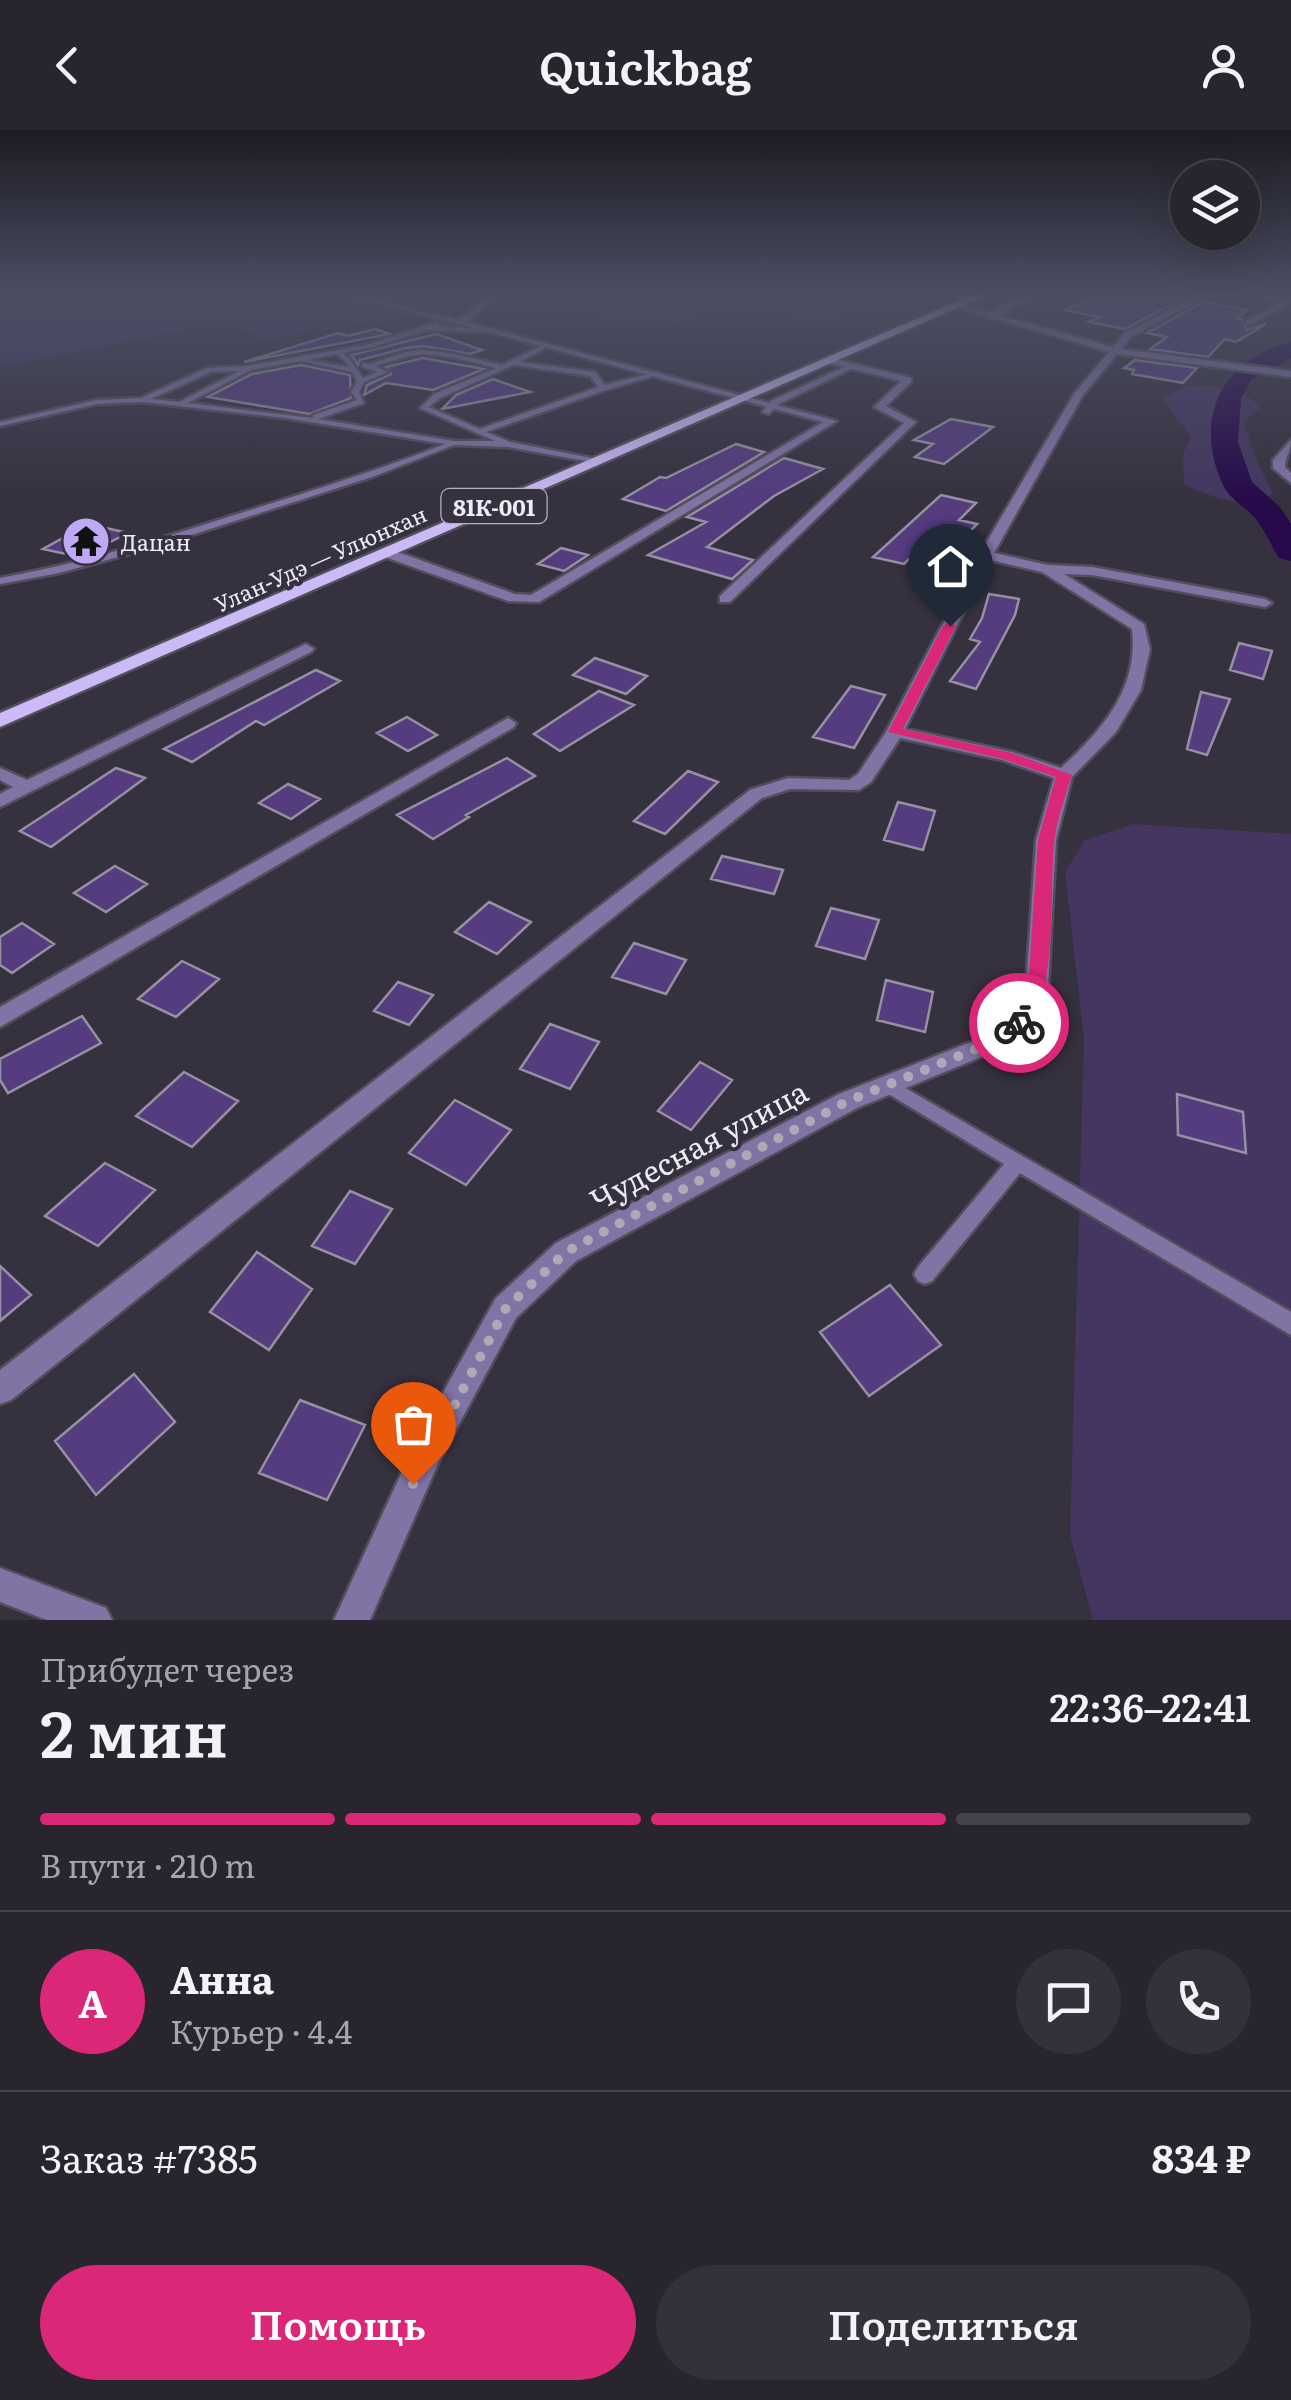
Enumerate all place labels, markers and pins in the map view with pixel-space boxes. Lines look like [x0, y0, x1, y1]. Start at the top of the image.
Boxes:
temple icon: Дацан [60, 515, 112, 567]
pin [908, 524, 993, 627]
place label: Дацан [121, 525, 191, 558]
pin [371, 1382, 456, 1485]

